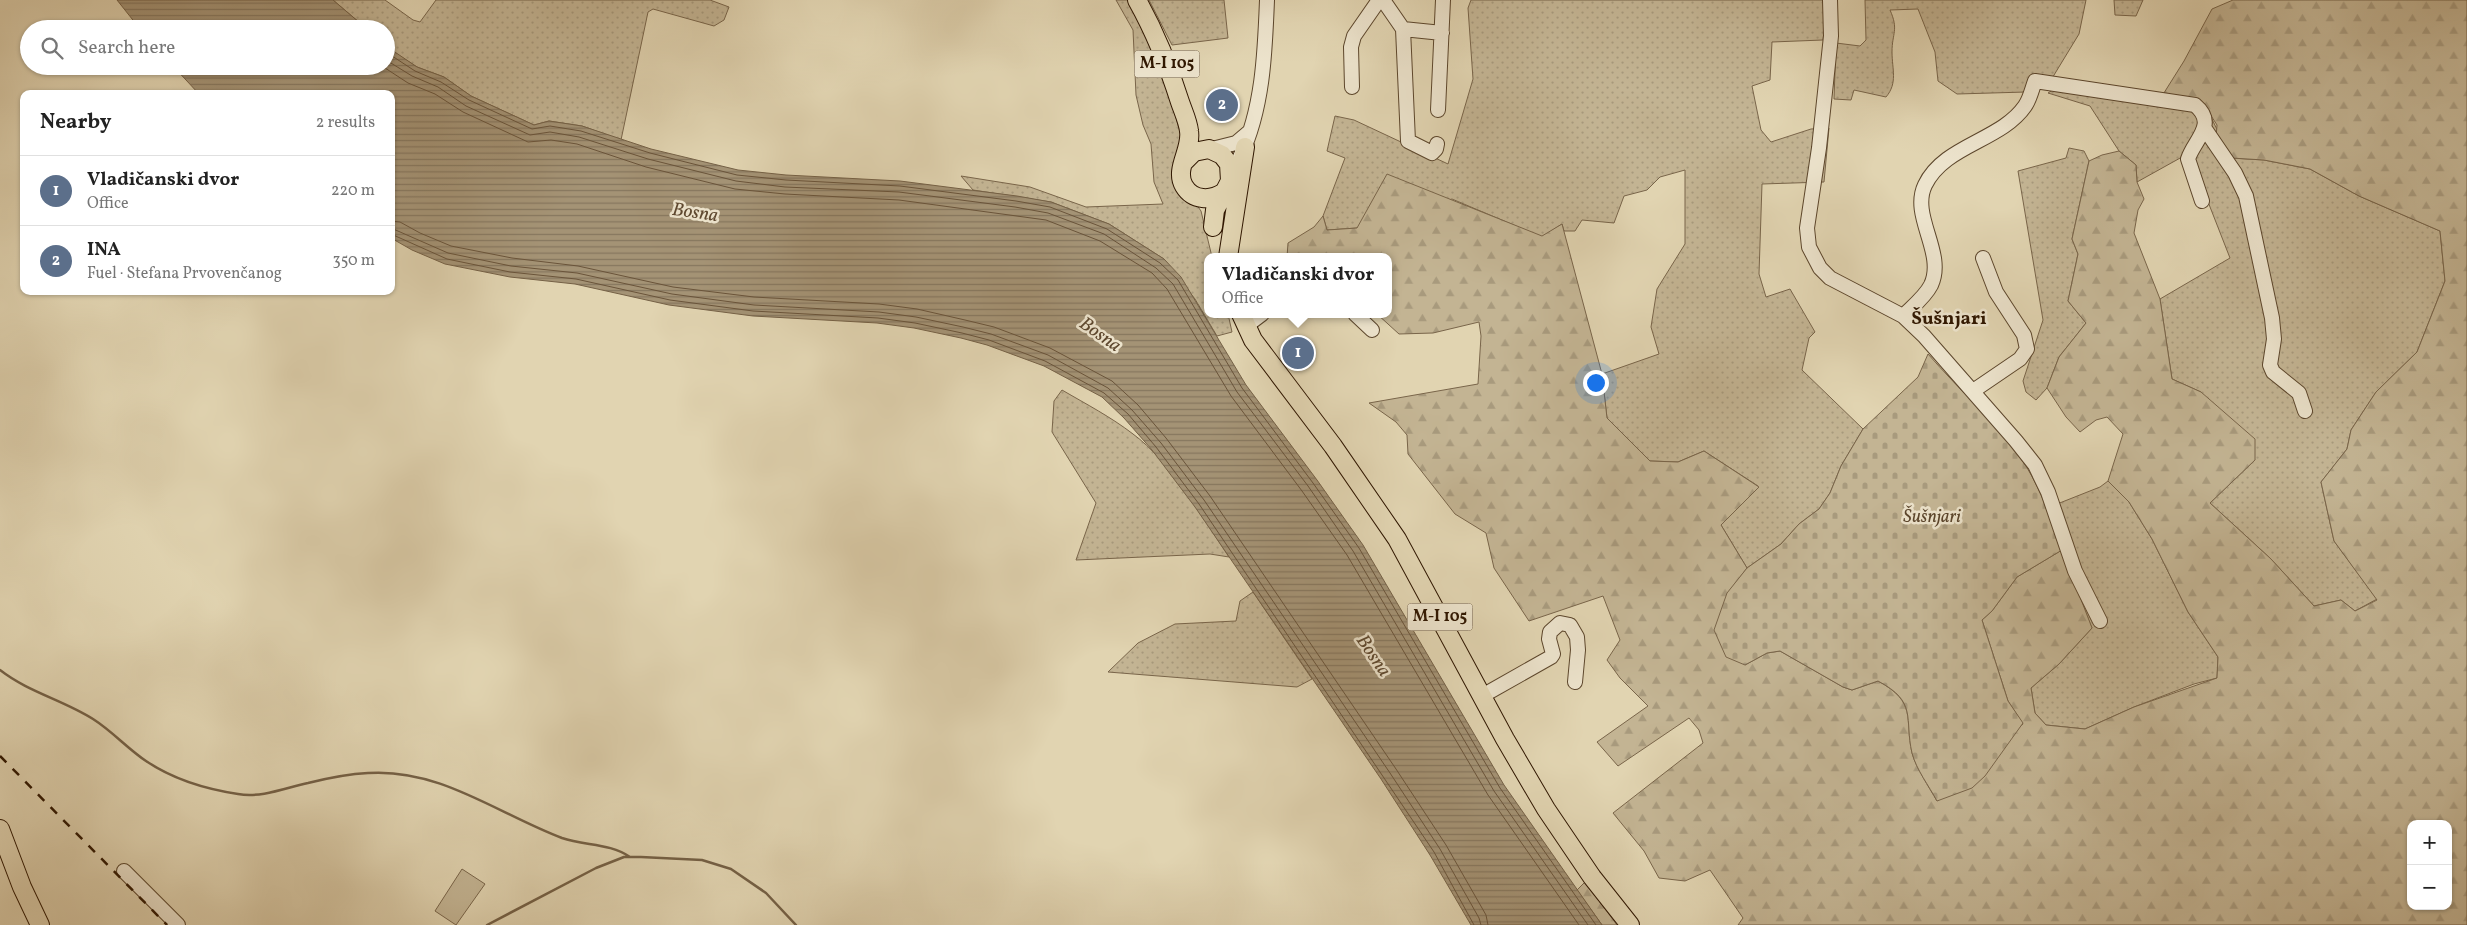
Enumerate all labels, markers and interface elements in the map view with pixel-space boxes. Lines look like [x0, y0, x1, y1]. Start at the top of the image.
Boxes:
search box [20, 20, 395, 75]
icon: search [38, 34, 66, 62]
text: Search here [78, 35, 175, 61]
road number: M-I 105 [1134, 51, 1200, 78]
pin: 2 [1206, 86, 1238, 124]
text: Nearby [40, 108, 111, 137]
text: 2 results [316, 112, 375, 134]
text: Vladičanski dvor [87, 167, 239, 193]
text: 1 [53, 180, 59, 202]
text: 220 m [331, 180, 375, 202]
text: Office [87, 193, 129, 215]
water label: Bosna [670, 197, 720, 229]
text: INA [87, 237, 121, 263]
text: 2 [52, 250, 60, 272]
text: 350 m [332, 250, 375, 272]
popup [1204, 253, 1392, 318]
text: Vladičanski dvor [1222, 262, 1374, 288]
text: Fuel · Stefana Prvovenčanog [87, 263, 282, 285]
text: Office [1222, 288, 1263, 310]
district label: Šušnjari [1911, 306, 1987, 332]
water label: Bosna [1074, 311, 1126, 359]
pin: 1 [1282, 334, 1314, 372]
your location [1583, 370, 1609, 396]
park label: Šušnjari [1903, 505, 1961, 530]
road number: M-I 105 [1408, 604, 1472, 630]
water label: Bosna [1349, 630, 1397, 682]
map controls [2407, 820, 2452, 910]
button: + [2407, 820, 2452, 865]
button: − [2407, 865, 2452, 910]

